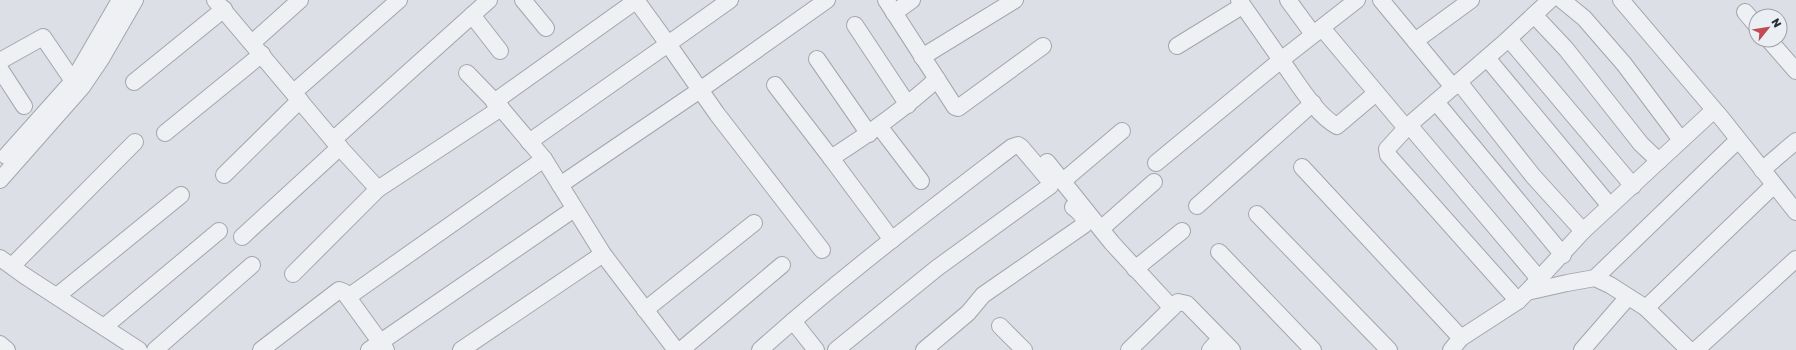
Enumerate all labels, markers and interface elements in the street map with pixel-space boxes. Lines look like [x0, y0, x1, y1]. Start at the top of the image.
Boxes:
north arrow [1748, 8, 1788, 48]
text: N [1769, 16, 1785, 30]

